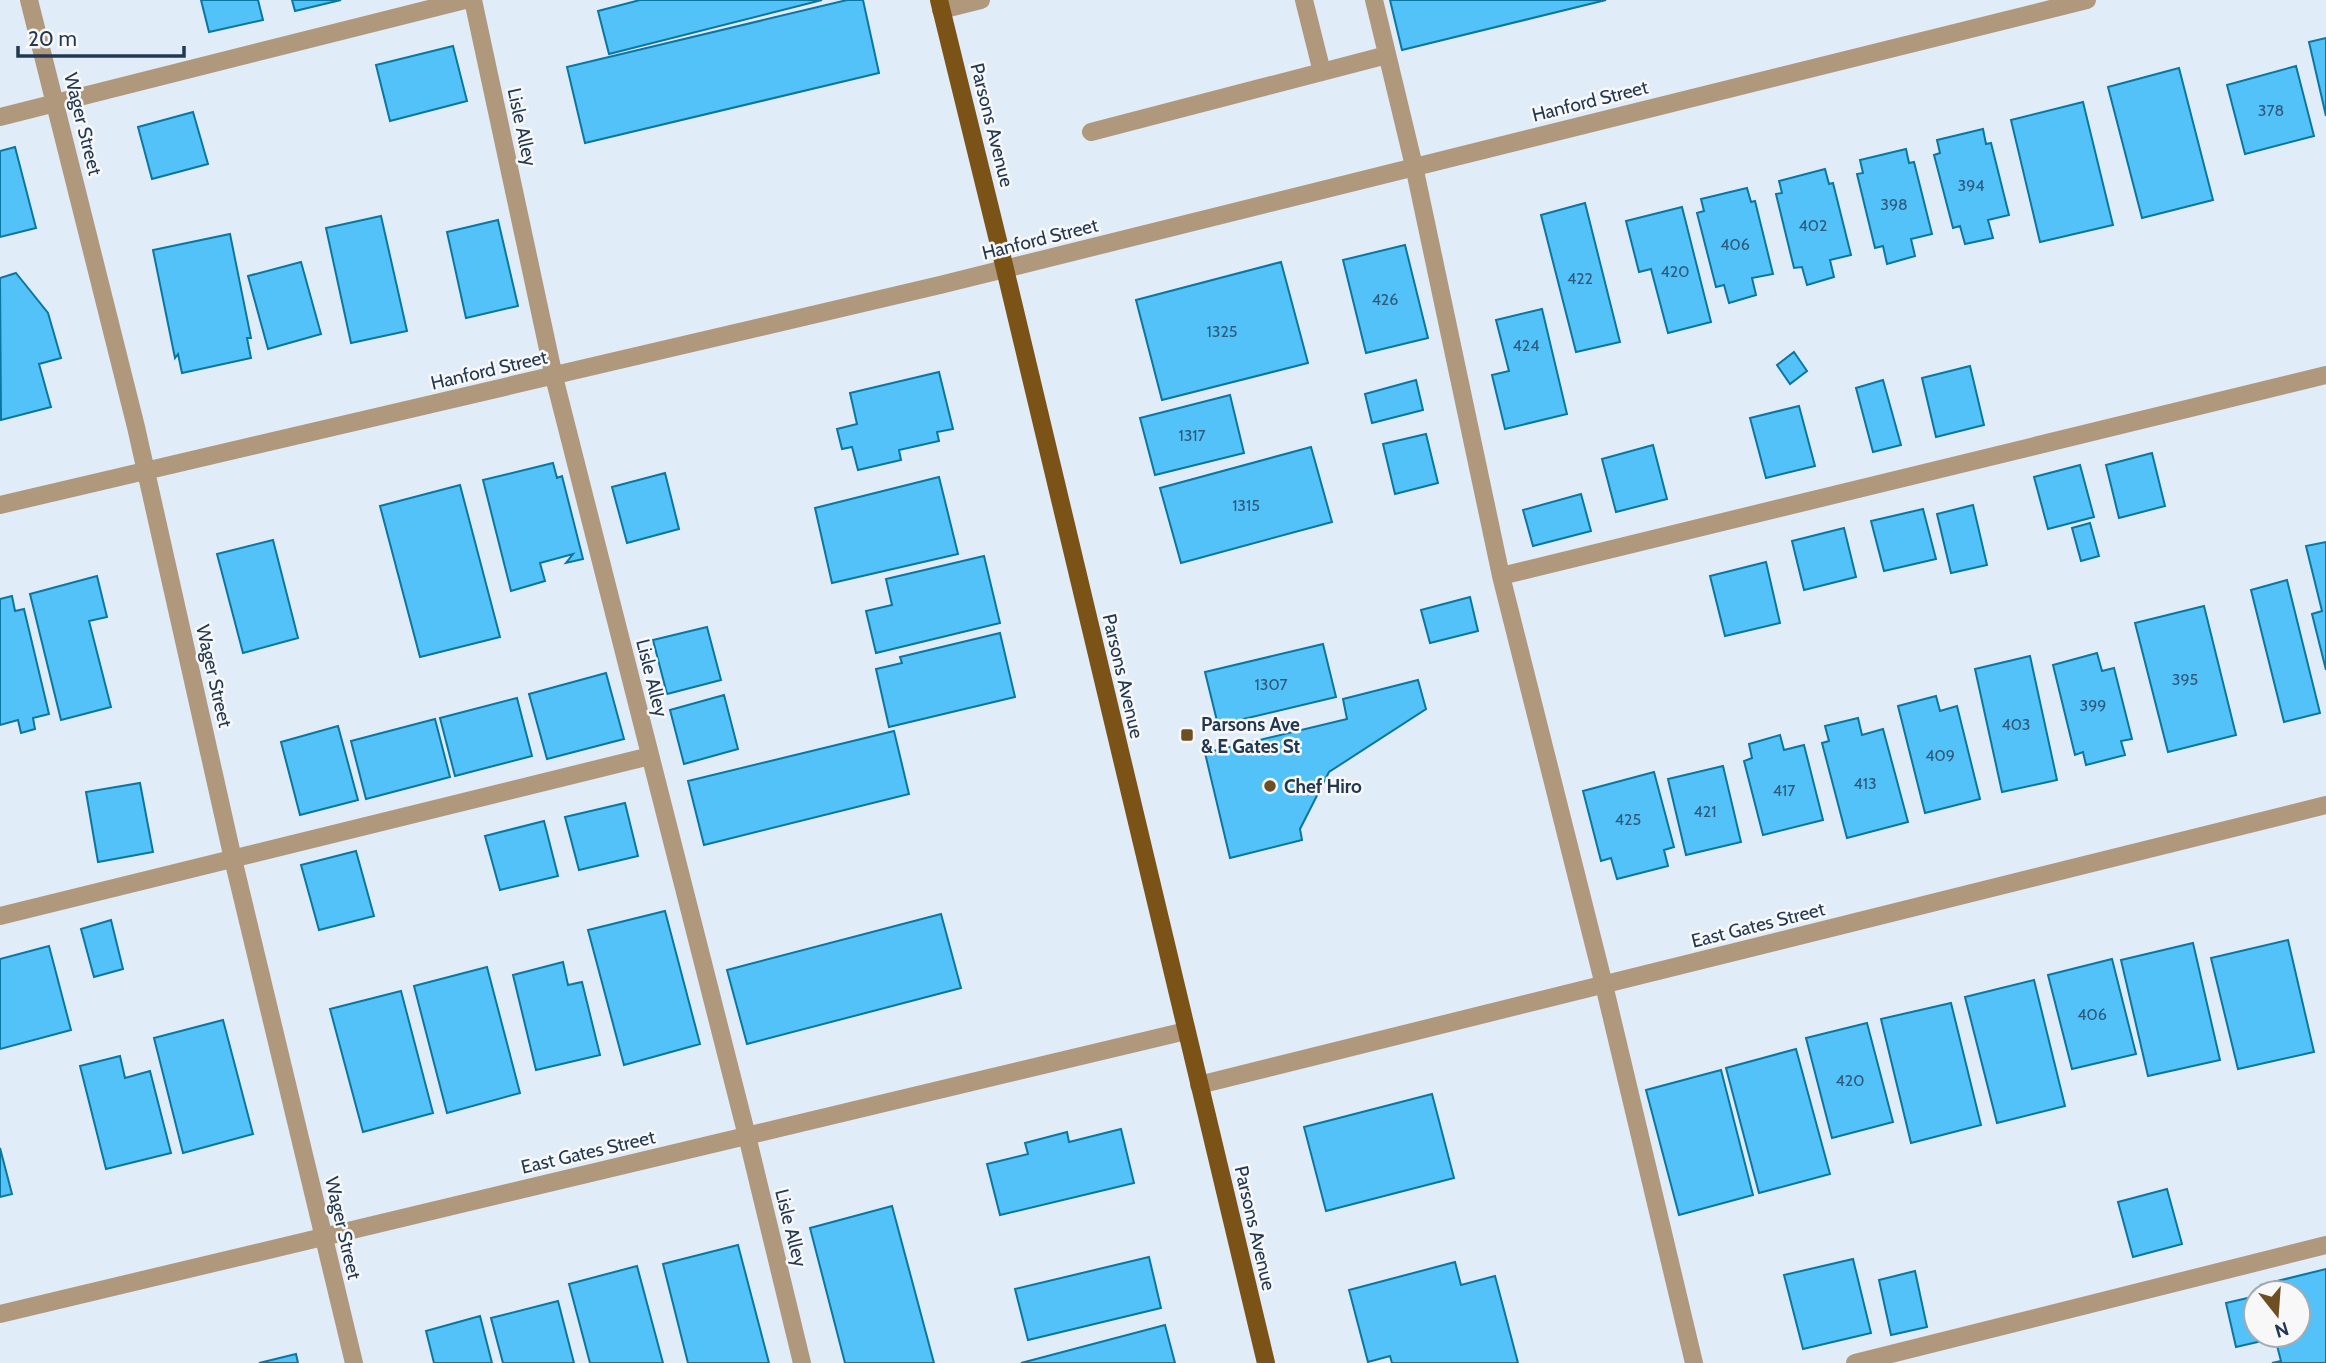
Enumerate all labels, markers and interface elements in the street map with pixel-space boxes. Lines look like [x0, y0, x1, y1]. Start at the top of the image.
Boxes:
scale bar [18, 14, 184, 58]
text: 20 m [28, 26, 77, 51]
street label: Parsons Avenue [965, 61, 1019, 190]
street label: Wager Street [59, 70, 107, 178]
street label: Hanford Street [1530, 75, 1651, 127]
street label: Lisle Alley [502, 86, 542, 169]
house number: 378 [2258, 101, 2284, 120]
house number: 394 [1958, 176, 1985, 195]
house number: 398 [1880, 195, 1908, 214]
street label: Hanford Street [980, 213, 1101, 265]
house number: 402 [1799, 216, 1827, 235]
house number: 406 [1720, 235, 1750, 254]
house number: 420 [1661, 262, 1689, 281]
house number: 422 [1567, 269, 1593, 288]
house number: 426 [1372, 290, 1398, 309]
house number: 1325 [1207, 322, 1237, 341]
house number: 424 [1513, 336, 1539, 355]
street label: Hanford Street [429, 345, 550, 395]
house number: 1317 [1178, 426, 1206, 445]
house number: 1315 [1232, 496, 1260, 515]
street label: Parsons Avenue [1098, 612, 1149, 741]
street label: Wager Street [191, 622, 237, 730]
street label: Lisle Alley [631, 637, 673, 720]
house number: 395 [2172, 670, 2198, 689]
house number: 1307 [1255, 675, 1287, 694]
house number: 399 [2080, 696, 2106, 715]
place label: Parsons Ave & E Gates St [1201, 713, 1301, 758]
house number: 403 [2001, 715, 2031, 734]
marker: Parsons Ave & E Gates St [1179, 727, 1195, 743]
house number: 409 [1925, 746, 1955, 765]
house number: 413 [1853, 774, 1877, 793]
place label: Chef Hiro [1284, 775, 1362, 798]
marker: Chef Hiro [1262, 778, 1278, 794]
house number: 417 [1773, 781, 1795, 800]
house number: 421 [1694, 802, 1716, 821]
house number: 425 [1615, 810, 1641, 829]
street label: East Gates Street [1689, 897, 1828, 953]
house number: 406 [2077, 1005, 2107, 1024]
house number: 420 [1836, 1071, 1864, 1090]
street label: East Gates Street [519, 1125, 658, 1179]
street label: Parsons Avenue [1230, 1164, 1281, 1293]
street label: Wager Street [320, 1174, 366, 1282]
street label: Lisle Alley [770, 1187, 812, 1270]
north arrow [2242, 1279, 2312, 1349]
text: N [2272, 1317, 2292, 1343]

